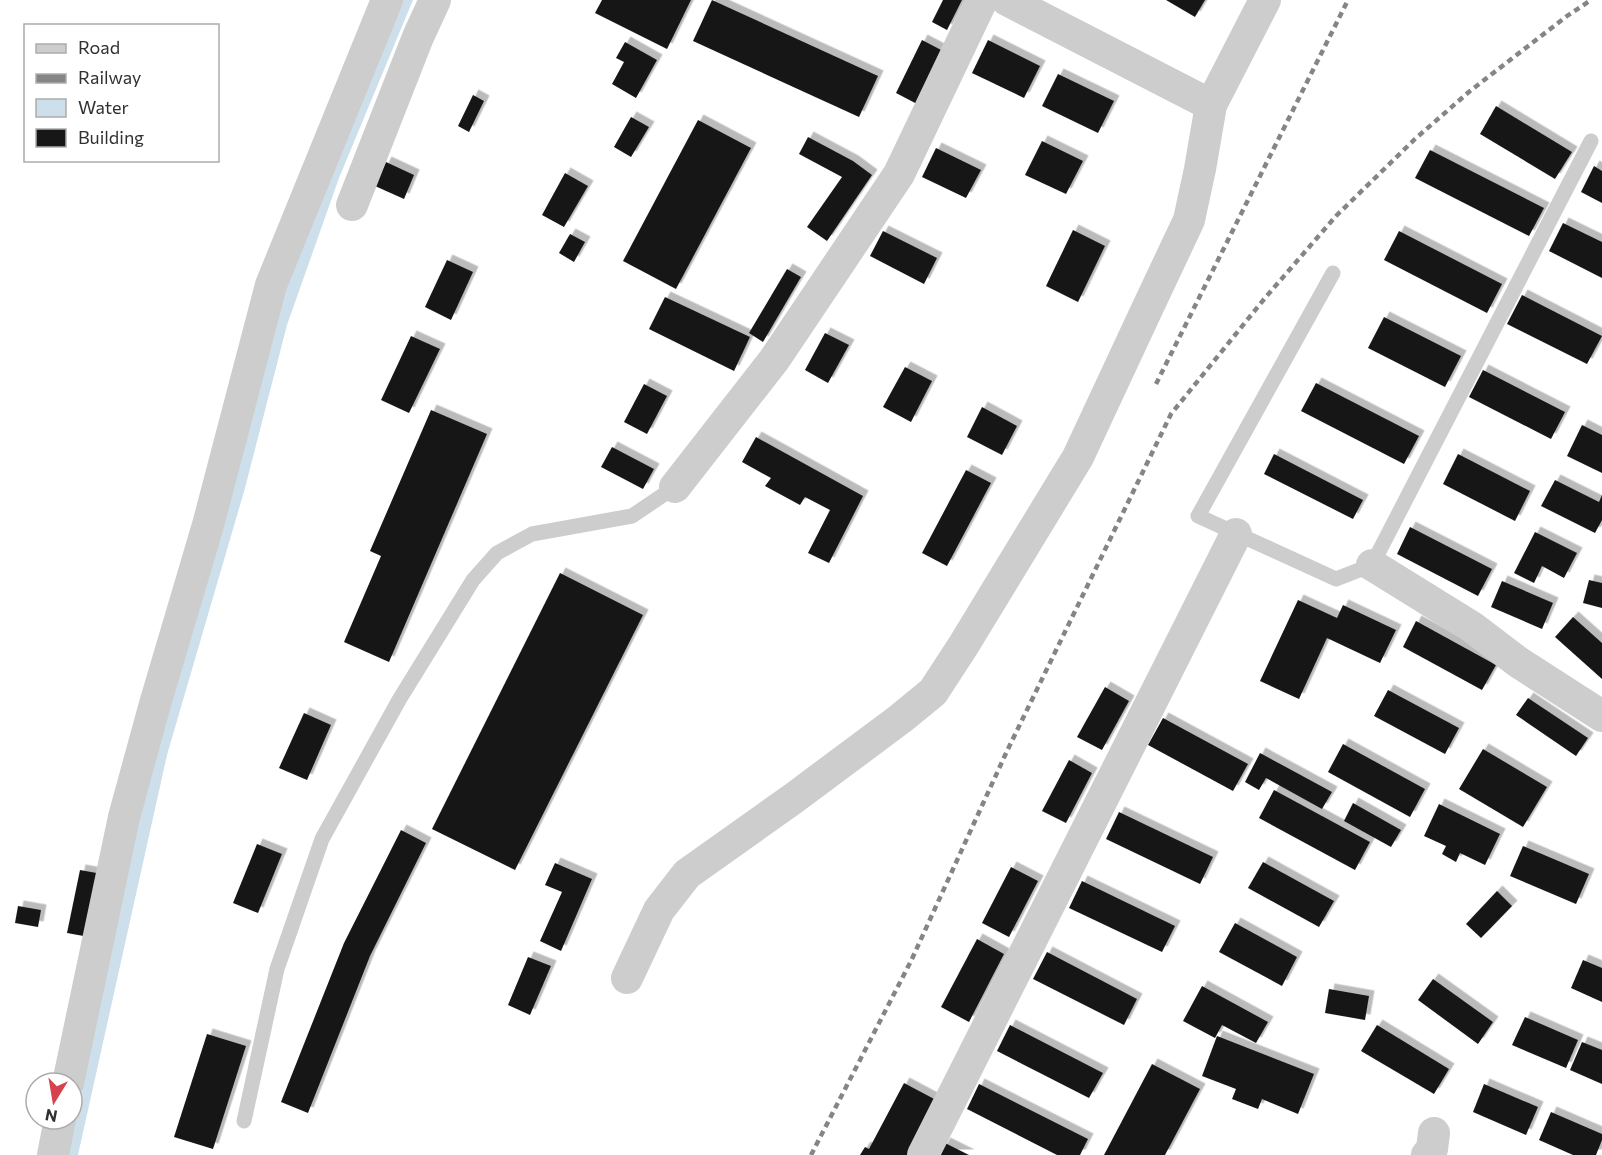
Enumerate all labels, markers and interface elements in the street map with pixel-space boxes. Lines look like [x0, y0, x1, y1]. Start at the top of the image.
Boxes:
legend [24, 24, 219, 162]
text: Road [78, 36, 120, 58]
text: Railway [78, 66, 141, 88]
text: Water [78, 96, 129, 118]
text: Building [78, 126, 144, 148]
north arrow [24, 1071, 84, 1131]
text: N [43, 1106, 59, 1127]

